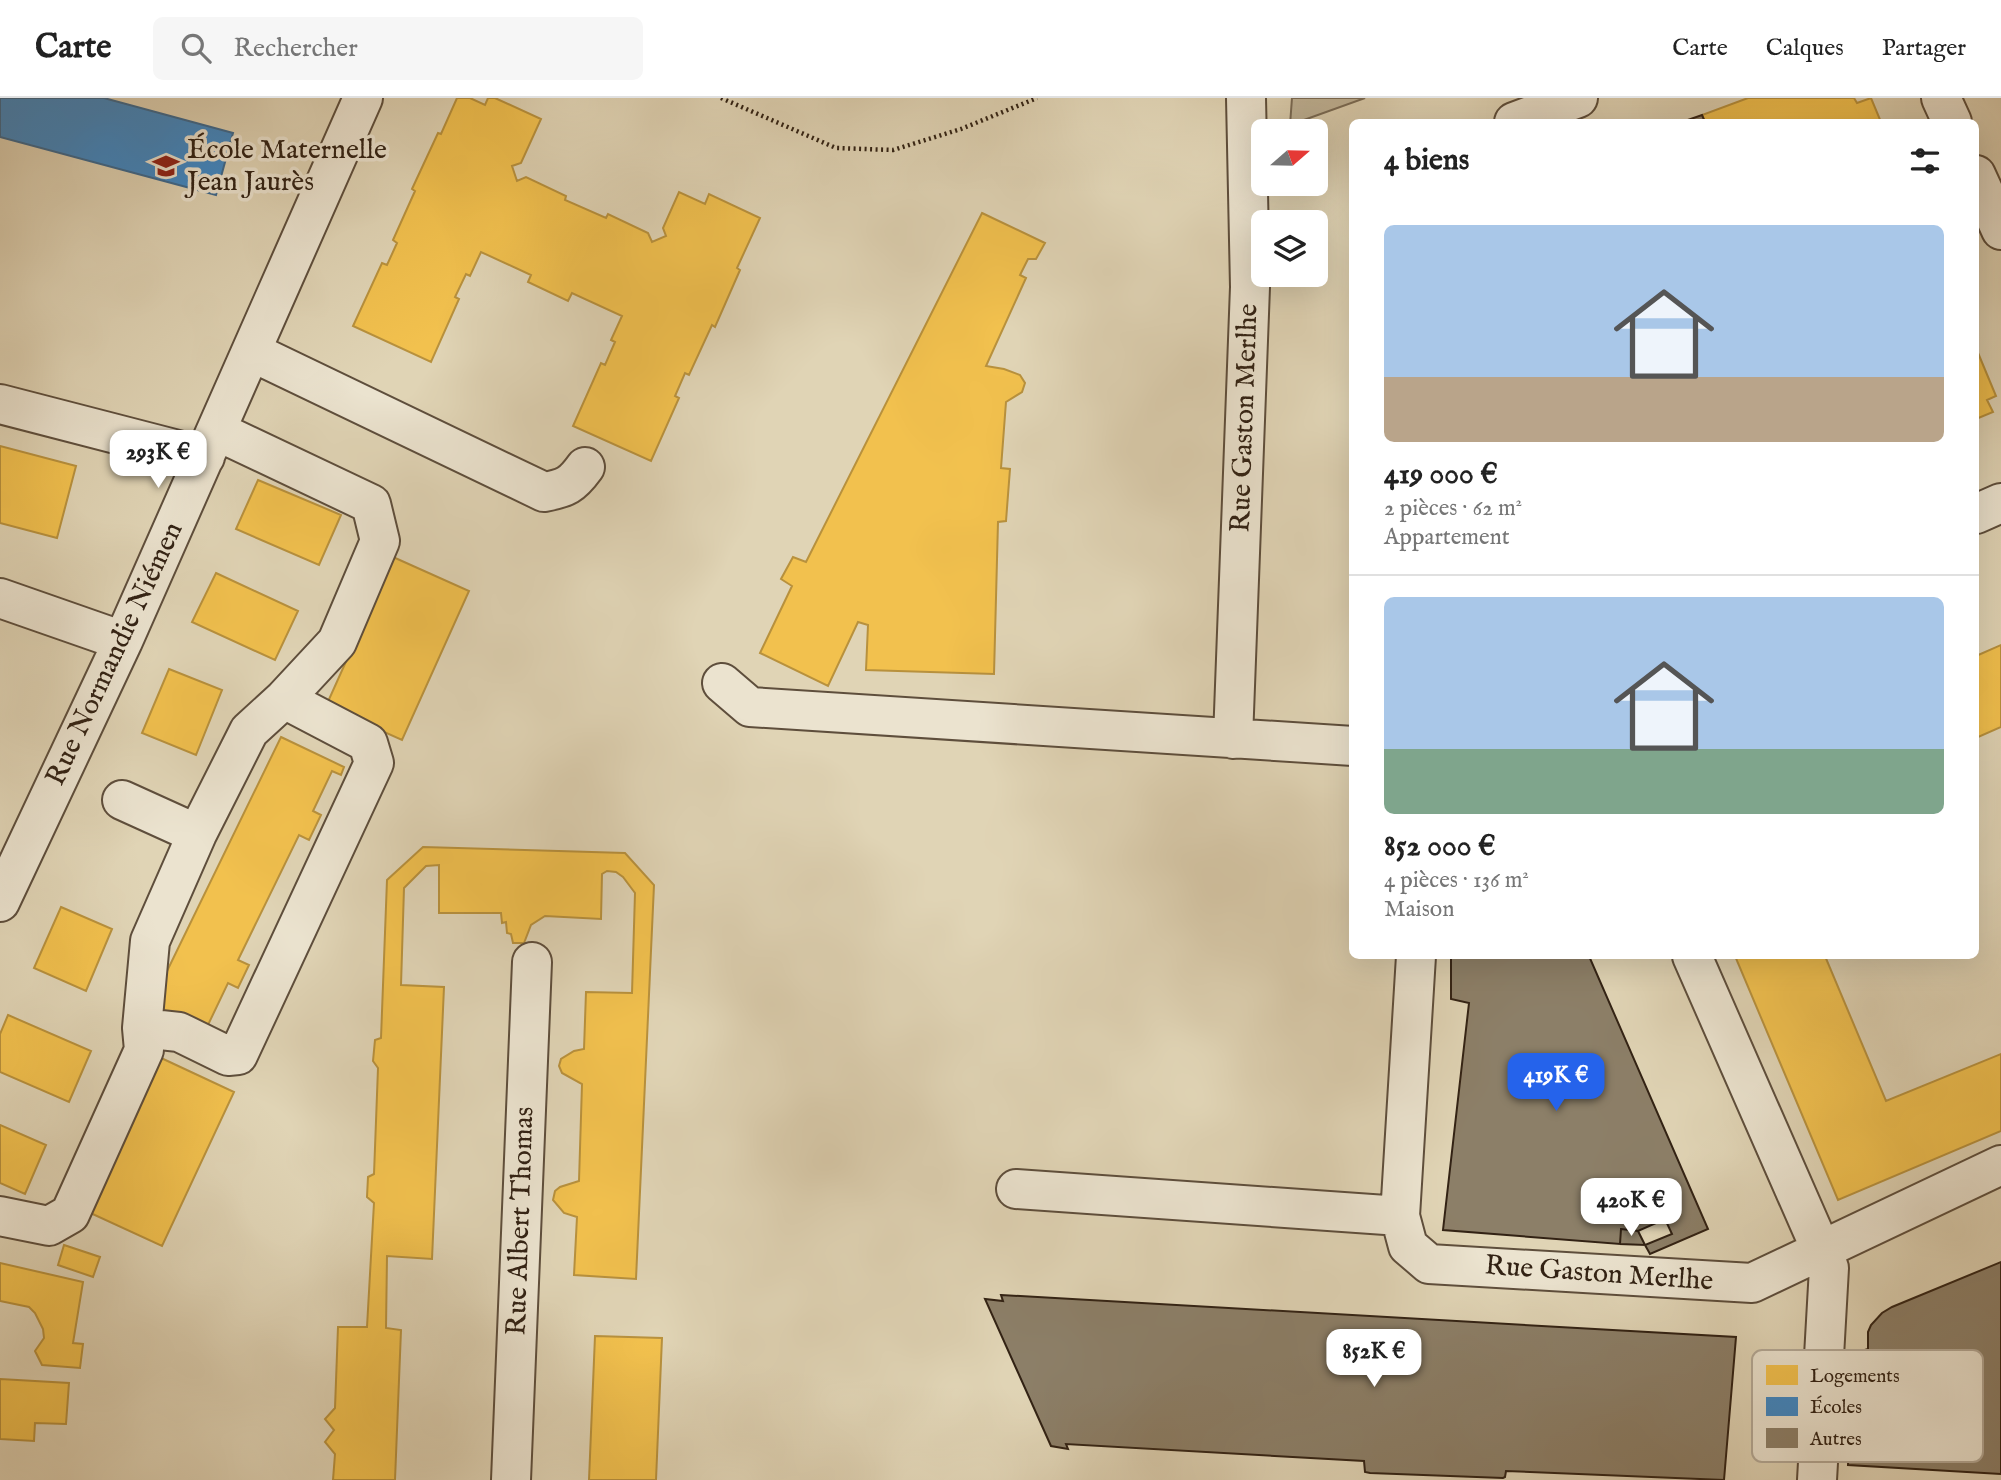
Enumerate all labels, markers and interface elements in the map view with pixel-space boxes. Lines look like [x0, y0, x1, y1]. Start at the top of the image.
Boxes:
search box [153, 17, 643, 80]
text: Carte [35, 27, 111, 69]
icon: search [177, 29, 215, 67]
text: Rechercher [233, 32, 358, 65]
text: Carte [1672, 33, 1728, 64]
text: Calques [1766, 33, 1844, 64]
text: Partager [1882, 33, 1966, 64]
north arrow [1251, 119, 1328, 196]
map controls [1251, 119, 1328, 287]
place label: École Maternelle Jean Jaurès [184, 132, 387, 200]
text: 4 biens [1384, 142, 1469, 180]
icon: filters [1906, 142, 1944, 180]
school or university icon: École Maternelle Jean Jaurès [151, 151, 181, 181]
button: layers [1251, 210, 1328, 287]
icon: home [1601, 271, 1727, 397]
street label: Rue Gaston Merlhe [1224, 303, 1266, 533]
pin: 293K € [101, 430, 215, 490]
text: 293K € [126, 438, 190, 467]
text: 419 000 € [1384, 456, 1498, 494]
text: 2 pièces · 62 m² [1384, 494, 1522, 523]
street label: Rue Normandie Niémen [39, 517, 191, 791]
text: Appartement [1384, 523, 1510, 552]
icon: home [1601, 643, 1727, 769]
text: 852 000 € [1384, 828, 1496, 866]
text: 4 pièces · 136 m² [1384, 866, 1529, 895]
text: Maison [1384, 895, 1454, 924]
pin: 419K € [1499, 1054, 1613, 1113]
text: 419K € [1523, 1061, 1589, 1090]
street label: Rue Albert Thomas [500, 1106, 542, 1336]
pin: 420K € [1574, 1178, 1688, 1238]
text: 420K € [1597, 1186, 1665, 1215]
street label: Rue Gaston Merlhe [1484, 1249, 1715, 1299]
pin: 852K € [1317, 1330, 1431, 1389]
text: 852K € [1342, 1337, 1406, 1366]
legend [1752, 1350, 1983, 1462]
text: Logements [1810, 1365, 1900, 1389]
text: Écoles [1810, 1395, 1862, 1420]
text: Autres [1809, 1428, 1862, 1452]

